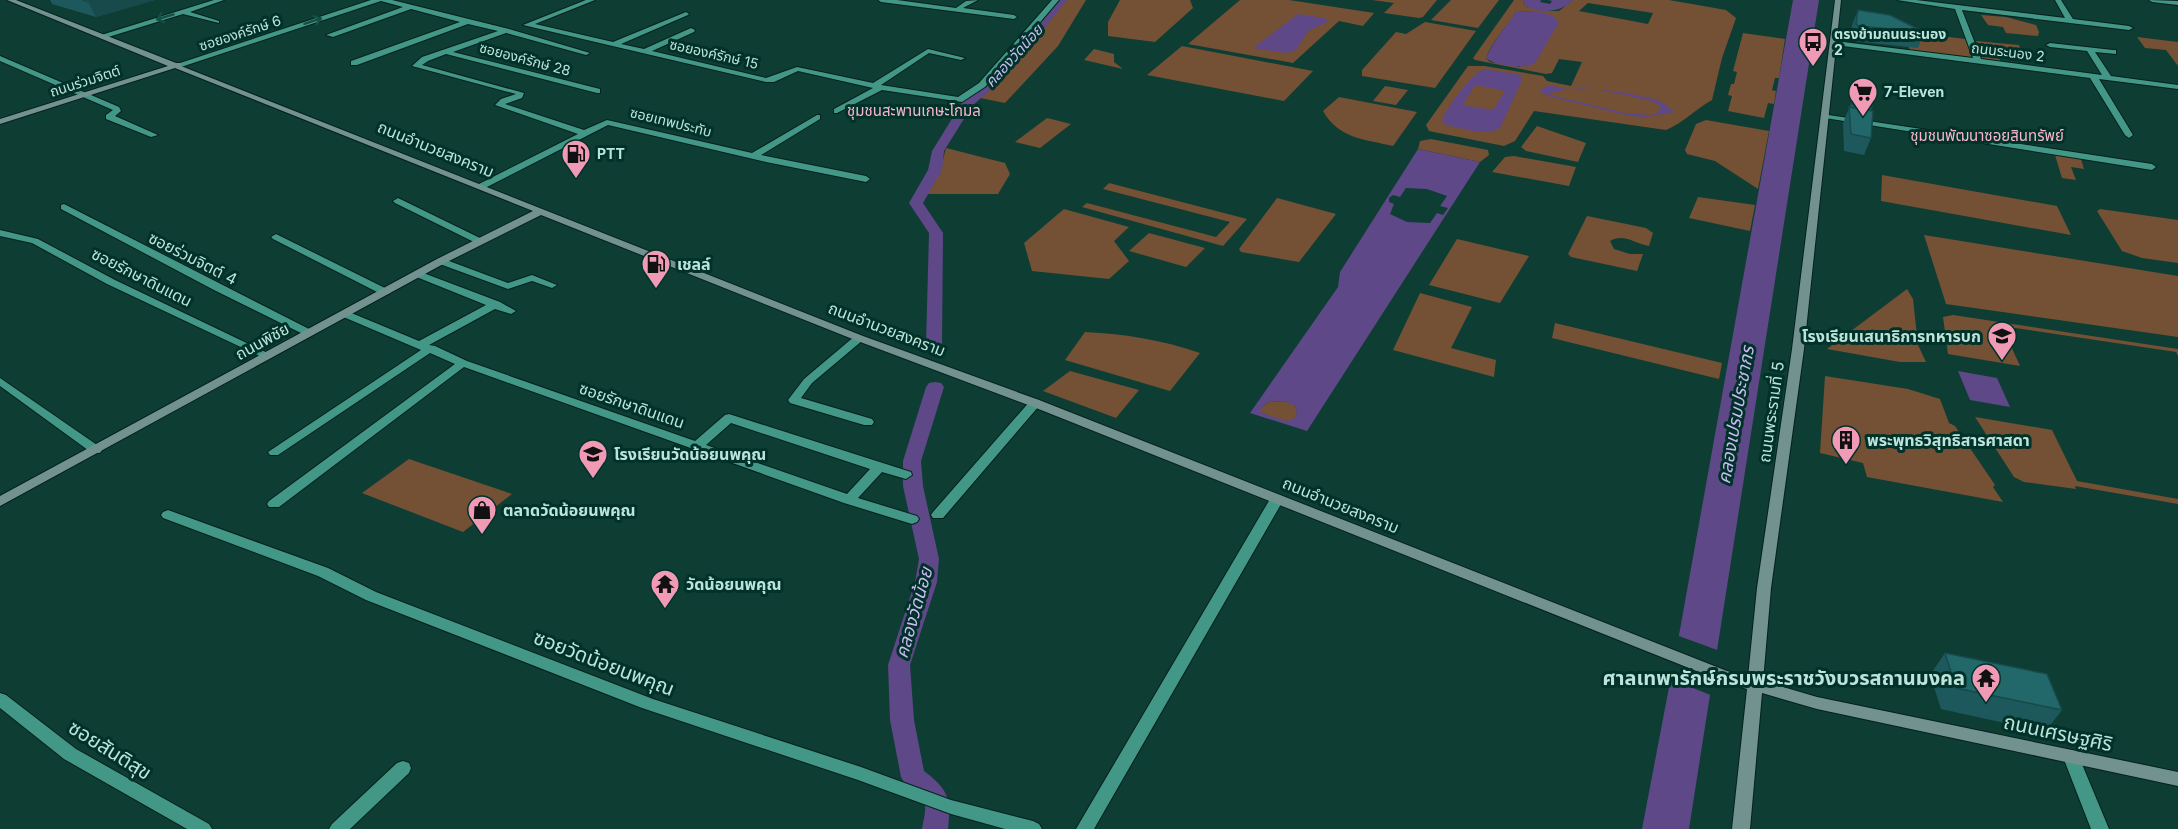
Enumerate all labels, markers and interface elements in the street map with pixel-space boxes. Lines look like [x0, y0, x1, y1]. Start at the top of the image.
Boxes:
street label: ซอยองค์รักษ์ 6 [197, 11, 283, 54]
one-way arrow [156, 12, 175, 23]
one-way arrow [303, 15, 322, 26]
water label: คลองวัดน้อย [981, 20, 1047, 91]
place label: ตรงข้ามถนนระนอง 2 [1834, 25, 1946, 58]
bus stop icon: ตรงข้ามถนนระนอง 2 [1797, 26, 1829, 68]
street label: ซอยองค์รักษ์ 15 [668, 35, 760, 72]
street label: ซอยองค์รักษ์ 28 [478, 38, 573, 79]
street label: ถนนระนอง 2 [1970, 39, 2046, 64]
street label: ถนนร่วมจิตต์ [47, 61, 122, 100]
supermarket icon: 7-Eleven [1847, 76, 1879, 118]
place label: 7-Eleven [1884, 83, 1944, 100]
district label: ชุมชนสะพานเกษะโกมล [847, 101, 981, 120]
street label: ซอยเทพประทับ [629, 103, 714, 140]
street label: ถนนอำนวยสงคราม [375, 117, 497, 181]
district label: ชุมชนพัฒนาซอยสินทรัพย์ [1910, 126, 2064, 145]
fuel station icon: PTT [560, 138, 592, 180]
place label: PTT [597, 145, 625, 162]
street label: ซอยร่วมจิตต์ 4 [145, 227, 241, 289]
street label: ซอยรักษาดินแดน [88, 243, 196, 311]
fuel station icon: เชลล์ [640, 248, 672, 290]
place label: เชลล์ [677, 254, 711, 274]
street label: ถนนอำนวยสงคราม [826, 297, 948, 361]
street label: ถนนพิชัย [231, 318, 293, 364]
school or university icon: โรงเรียนเสนาธิการทหารบก [1986, 320, 2018, 362]
place label: โรงเรียนเสนาธิการทหารบก [1802, 326, 1981, 346]
water label: คลองเปรมประชากร [1713, 343, 1758, 486]
street label: ถนนพระรามที่ 5 [1753, 360, 1788, 464]
street label: ซอยรักษาดินแดน [577, 378, 687, 432]
building icon: พระพุทธวิสุทธิสารศาสดา [1830, 424, 1862, 466]
place label: พระพุทธวิสุทธิสารศาสดา [1867, 430, 2030, 450]
school or university icon: โรงเรียนวัดน้อยนพคุณ [577, 438, 609, 480]
place label: โรงเรียนวัดน้อยนพคุณ [614, 444, 766, 464]
street label: ถนนอำนวยสงคราม [1280, 473, 1402, 537]
shop icon: ตลาดวัดน้อยนพคุณ [466, 494, 498, 536]
place label: ตลาดวัดน้อยนพคุณ [503, 500, 636, 520]
water label: คลองวัดน้อย [891, 564, 937, 661]
temple icon: วัดน้อยนพคุณ [649, 568, 681, 610]
place label: วัดน้อยนพคุณ [686, 574, 781, 594]
street label: ซอยวัดน้อยนพคุณ [530, 625, 678, 701]
temple icon: ศาลเทพารักษ์กรมพระราชวังบวรสถานมงคล [1970, 662, 2002, 704]
place label: ศาลเทพารักษ์กรมพระราชวังบวรสถานมงคล [1603, 666, 1965, 690]
street label: ถนนเศรษฐศิริ [2001, 710, 2115, 756]
street label: ซอยสันติสุข [64, 715, 156, 785]

